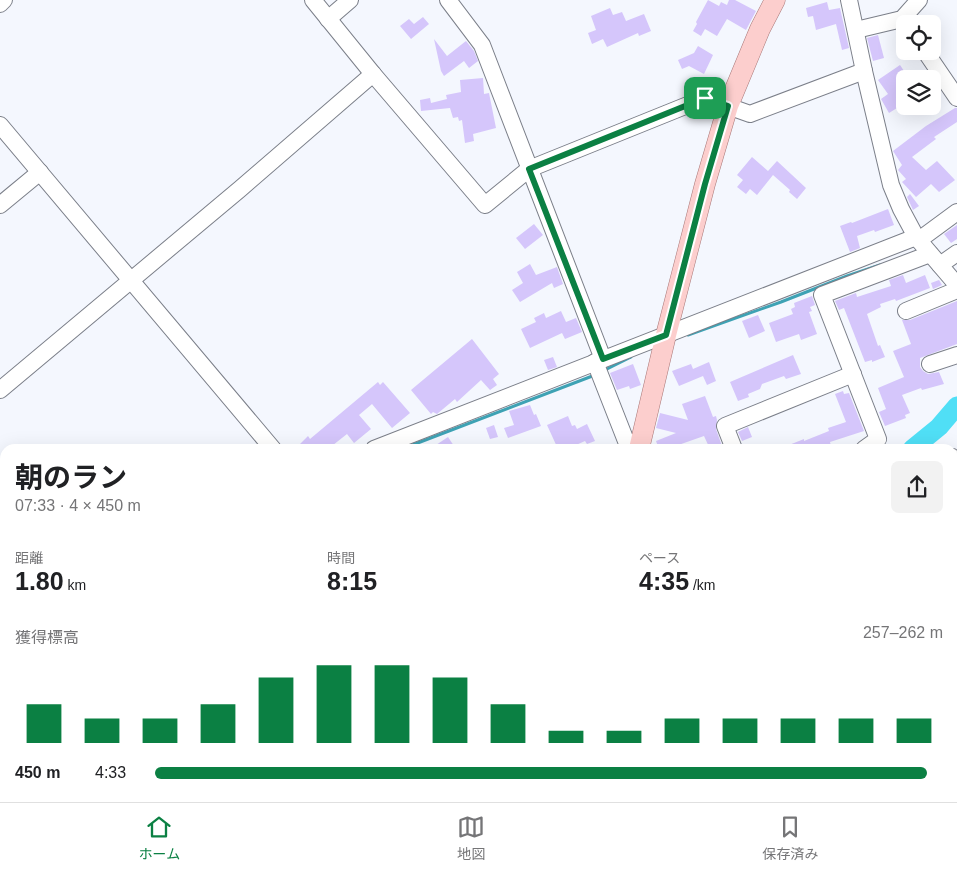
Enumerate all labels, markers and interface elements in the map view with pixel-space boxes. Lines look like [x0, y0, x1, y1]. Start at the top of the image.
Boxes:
map controls [896, 15, 941, 115]
button: locate [896, 15, 941, 60]
button: layers [896, 70, 941, 115]
pin [684, 77, 726, 119]
icon: arrive [691, 84, 719, 112]
button: share [891, 461, 943, 513]
text: 朝のラン [15, 462, 127, 493]
text: 07:33 · 4 × 450 m [15, 497, 141, 514]
text: 距離 [15, 550, 43, 566]
text: 時間 [327, 550, 355, 566]
text: ペース [639, 550, 680, 566]
text: 1.80 [15, 567, 64, 595]
text: 8:15 [327, 567, 377, 595]
text: 4:35 [639, 567, 689, 595]
text: km [64, 577, 86, 593]
text: /km [689, 577, 716, 593]
text: 257–262 m [863, 624, 943, 641]
text: 獲得標高 [15, 629, 79, 646]
text: 450 m [15, 764, 60, 781]
text: 4:33 [95, 764, 126, 781]
tab: ホーム [139, 813, 180, 863]
tab: 地図 [457, 813, 485, 863]
tab: 保存済み [762, 813, 818, 863]

